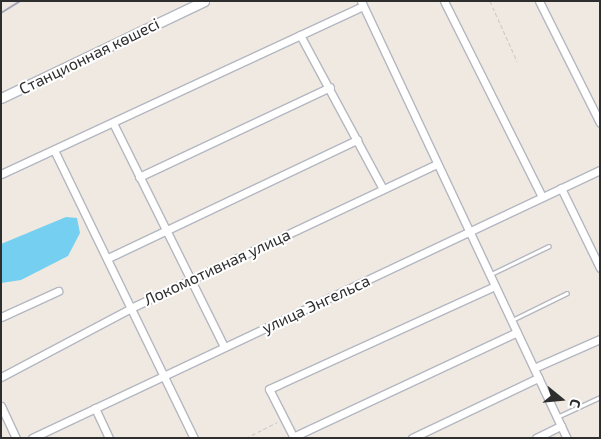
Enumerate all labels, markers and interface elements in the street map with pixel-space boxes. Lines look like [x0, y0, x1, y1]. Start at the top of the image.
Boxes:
street label: Станционная көшесі [16, 14, 162, 98]
street label: Локомотивная улица [141, 225, 293, 309]
street label: улица Энгельса [259, 271, 373, 337]
north arrow [536, 374, 586, 424]
text: С [566, 397, 585, 410]

